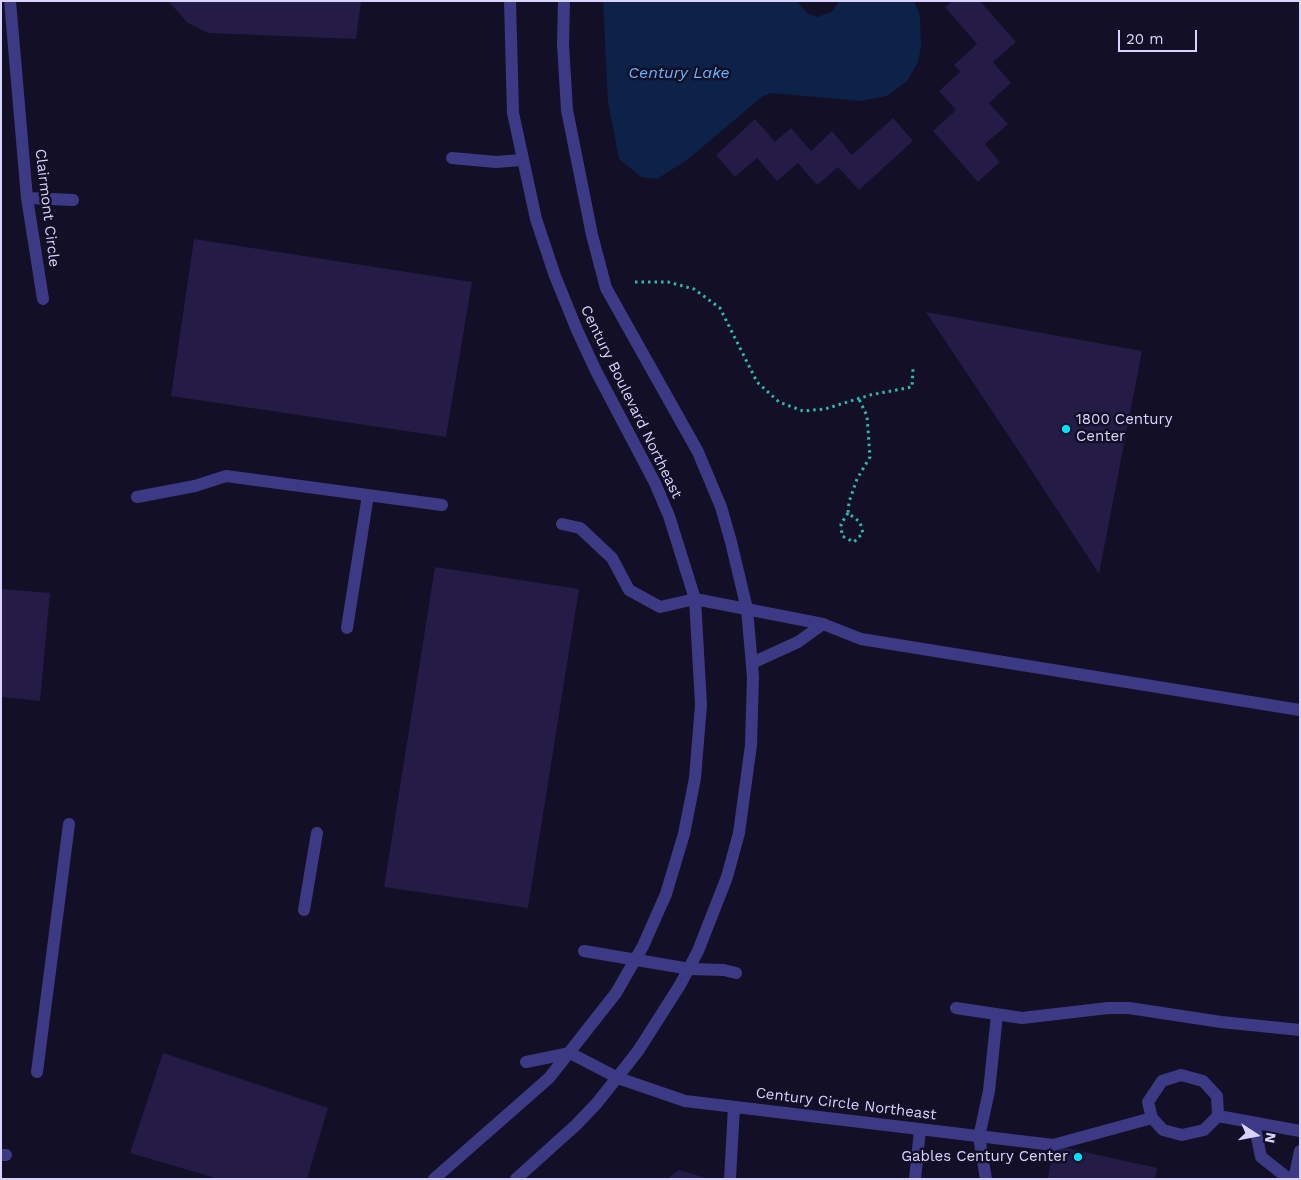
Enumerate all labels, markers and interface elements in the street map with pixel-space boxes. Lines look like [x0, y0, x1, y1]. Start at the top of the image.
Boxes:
scale bar [1121, 20, 1200, 52]
text: 20 m [1126, 30, 1164, 48]
water label: Century Lake [628, 63, 730, 83]
street label: Clairmont Circle [31, 148, 63, 268]
street label: Century Boulevard Northeast [576, 302, 686, 502]
place label: 1800 Century Center [1076, 411, 1172, 446]
marker: 1800 Century Center [1060, 423, 1072, 435]
street label: Century Circle Northeast [755, 1084, 937, 1124]
north arrow [1231, 1110, 1281, 1160]
text: N [1262, 1131, 1280, 1144]
place label: Gables Century Center [901, 1148, 1068, 1166]
marker: Gables Century Center [1072, 1151, 1084, 1163]

